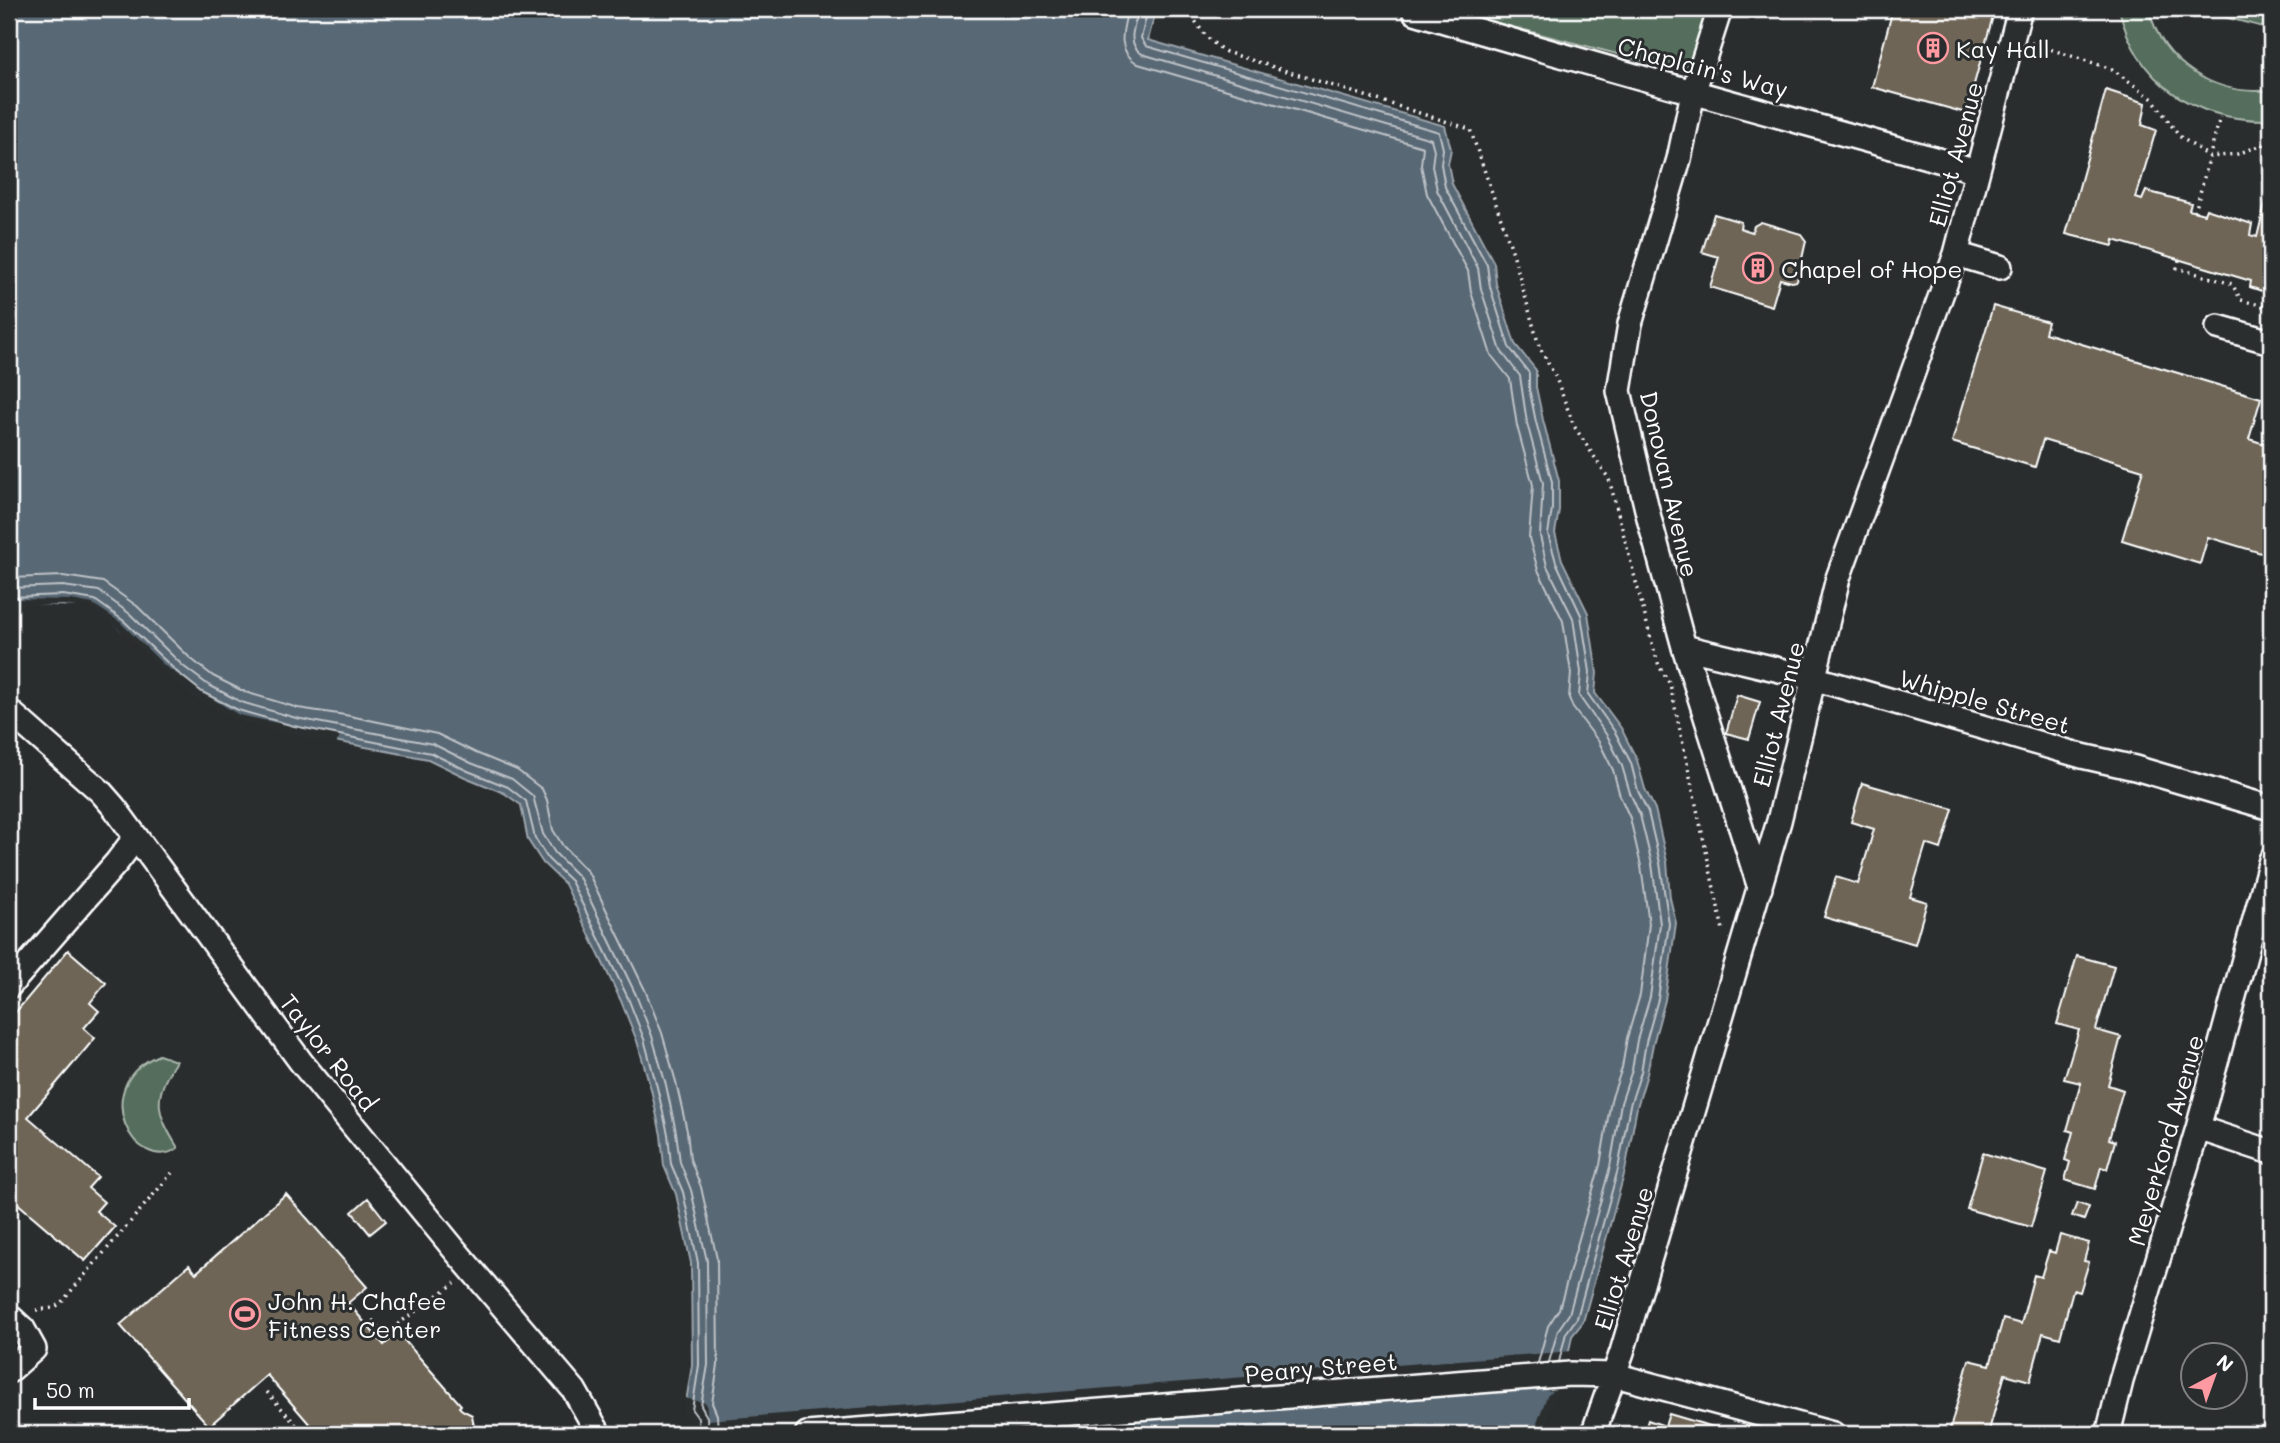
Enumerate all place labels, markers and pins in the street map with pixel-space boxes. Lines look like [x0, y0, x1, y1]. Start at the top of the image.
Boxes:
building icon: Kay Hall [1916, 31, 1950, 65]
place label: Kay Hall [1956, 33, 2050, 64]
building icon: Chapel of Hope [1741, 251, 1775, 285]
place label: Chapel of Hope [1781, 253, 1962, 284]
place label: John H. Chafee Fitness Center [268, 1285, 447, 1344]
sports icon: John H. Chafee Fitness Center [228, 1297, 262, 1331]

